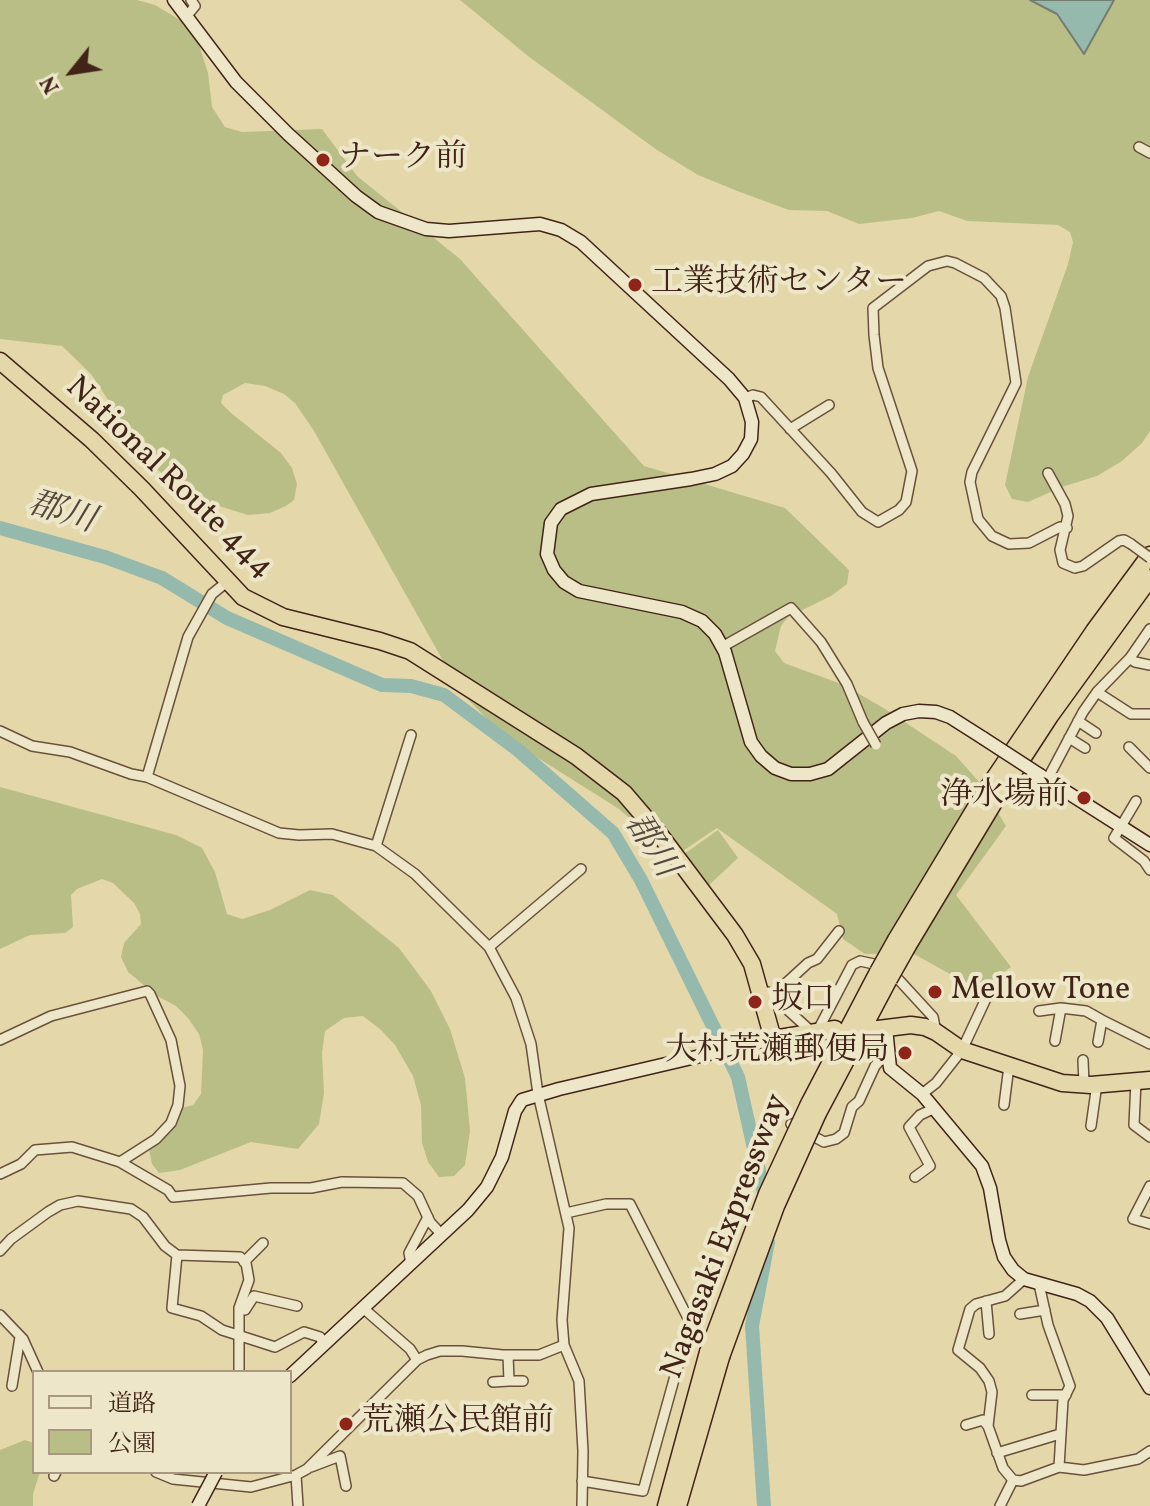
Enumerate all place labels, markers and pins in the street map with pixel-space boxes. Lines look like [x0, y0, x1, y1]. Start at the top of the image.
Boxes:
place label: ナーク前 [339, 141, 467, 179]
marker: ナーク前 [314, 151, 332, 169]
place label: 工業技術センター [651, 266, 907, 304]
marker: 工業技術センター [626, 276, 644, 294]
place label: 浄水場前 [940, 779, 1068, 817]
marker: 浄水場前 [1075, 789, 1093, 807]
place label: Mellow Tone [951, 973, 1130, 1011]
place label: 坂口 [771, 983, 835, 1021]
marker: Mellow Tone [926, 983, 944, 1001]
marker: 坂口 [746, 993, 764, 1011]
place label: 大村荒瀬郵便局 [665, 1034, 889, 1072]
marker: 大村荒瀬郵便局 [896, 1044, 914, 1062]
place label: 荒瀬公民館前 [362, 1405, 554, 1443]
marker: 荒瀬公民館前 [337, 1415, 355, 1433]

